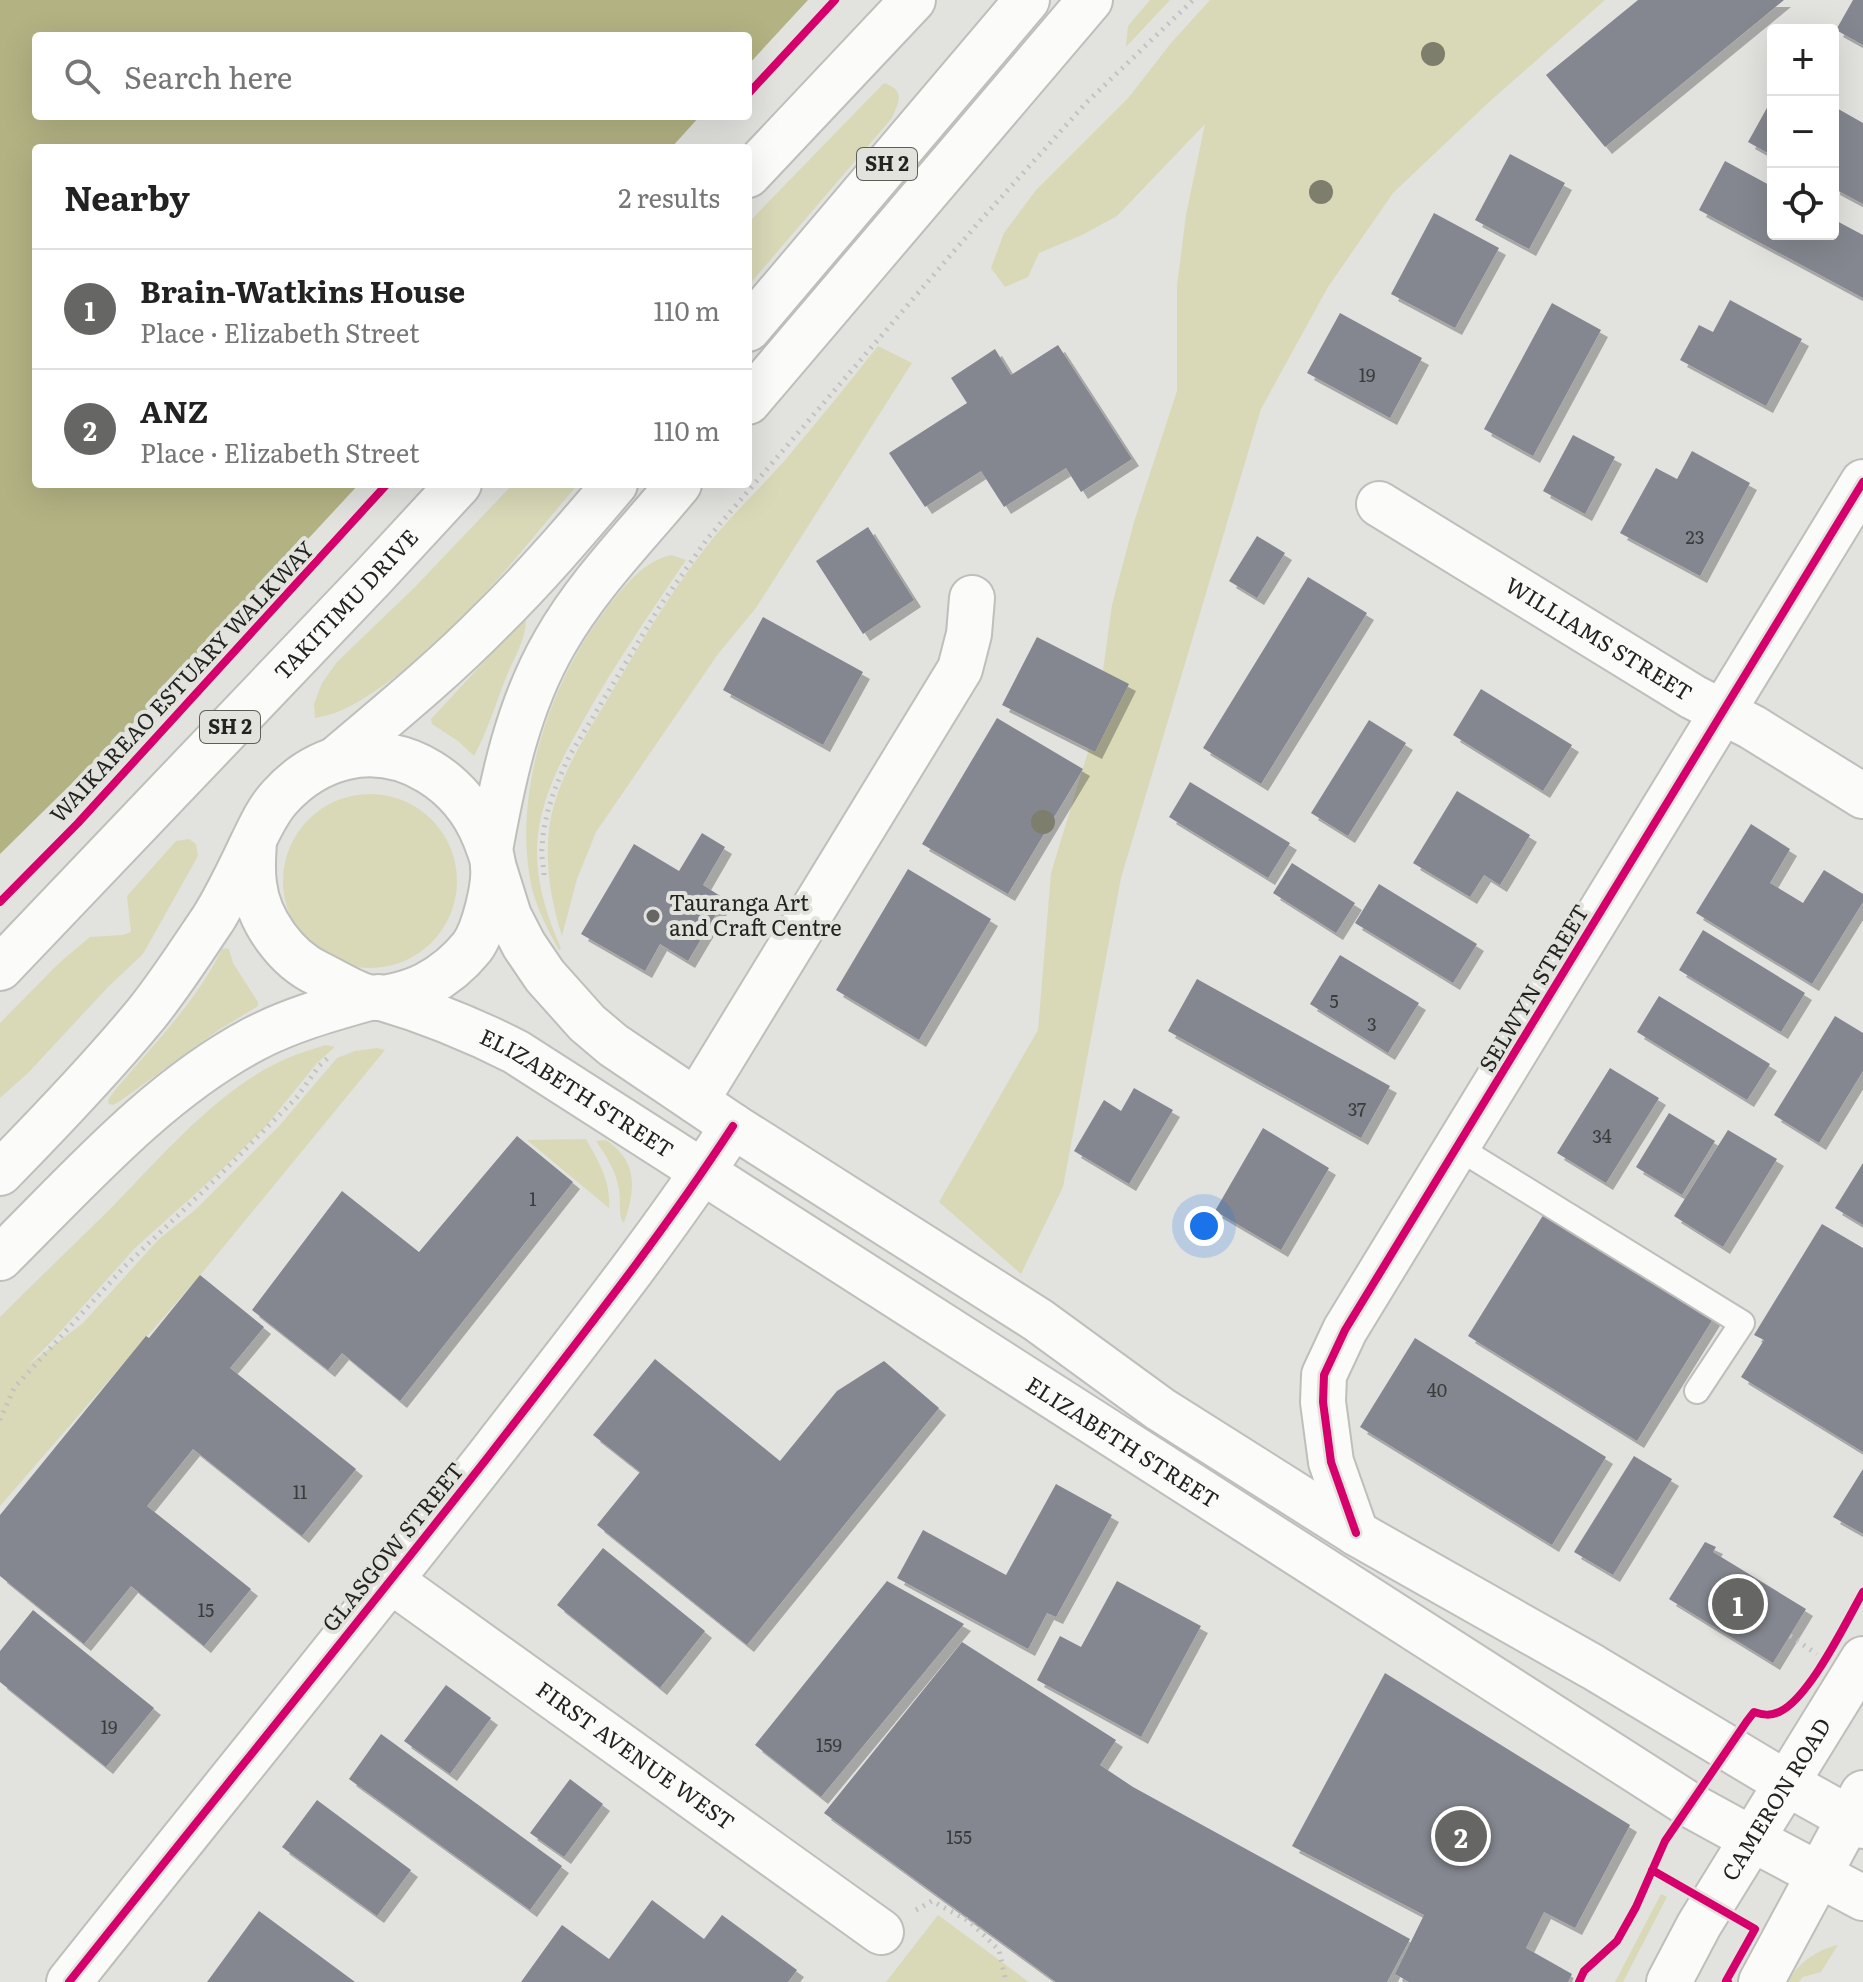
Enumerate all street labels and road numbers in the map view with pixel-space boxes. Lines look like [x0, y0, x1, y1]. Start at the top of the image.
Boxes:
road number: SH 2 [857, 148, 917, 180]
street label: TAKITIMU DRIVE [265, 521, 425, 686]
street label: WAIKAREAO ESTUARY WALKWAY [41, 532, 321, 829]
street label: WILLIAMS STREET [1500, 568, 1700, 708]
road number: SH 2 [200, 711, 260, 743]
street label: SELWYN STREET [1470, 897, 1596, 1077]
street label: ELIZABETH STREET [475, 1019, 681, 1165]
street label: ELIZABETH STREET [1020, 1367, 1226, 1515]
street label: GLASGOW STREET [313, 1454, 471, 1638]
street label: FIRST AVENUE WEST [530, 1672, 742, 1837]
street label: CAMERON ROAD [1712, 1711, 1838, 1886]

